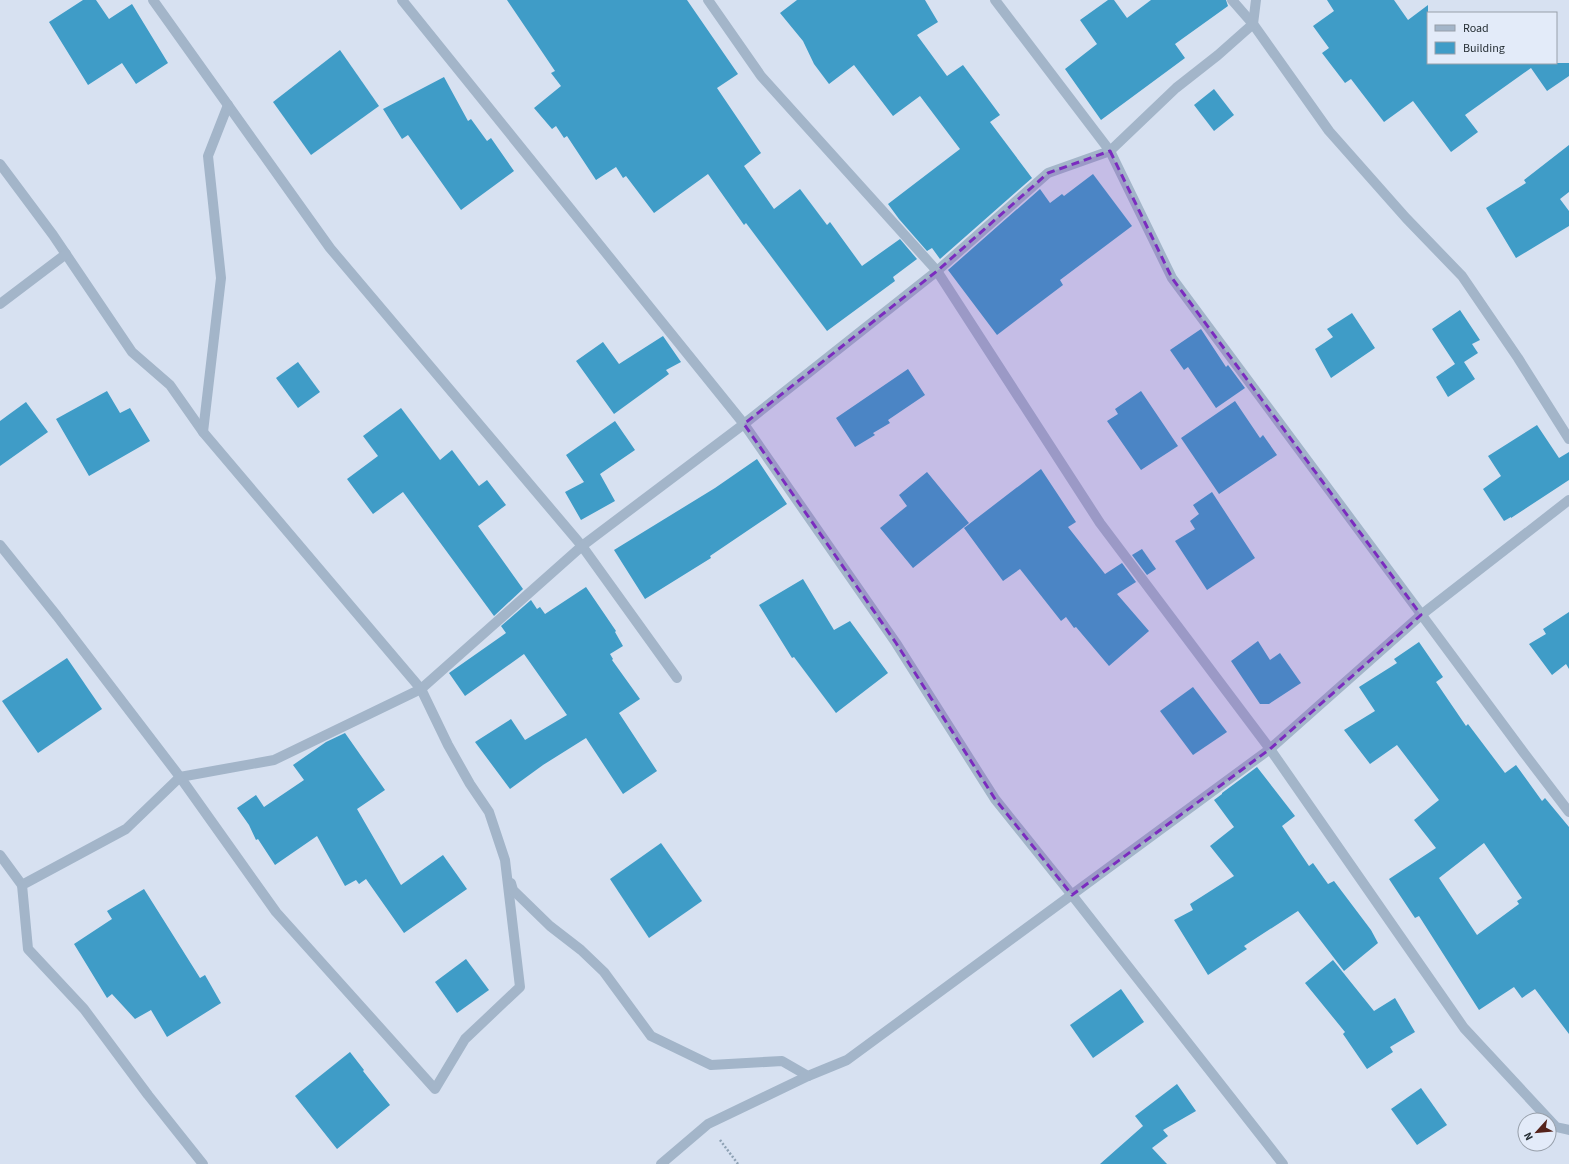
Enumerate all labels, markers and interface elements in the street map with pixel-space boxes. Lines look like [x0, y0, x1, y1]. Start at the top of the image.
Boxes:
legend [1427, 12, 1557, 64]
text: Road [1463, 20, 1489, 37]
text: Building [1463, 40, 1505, 57]
north arrow [1517, 1112, 1557, 1152]
text: N [1520, 1130, 1537, 1143]

